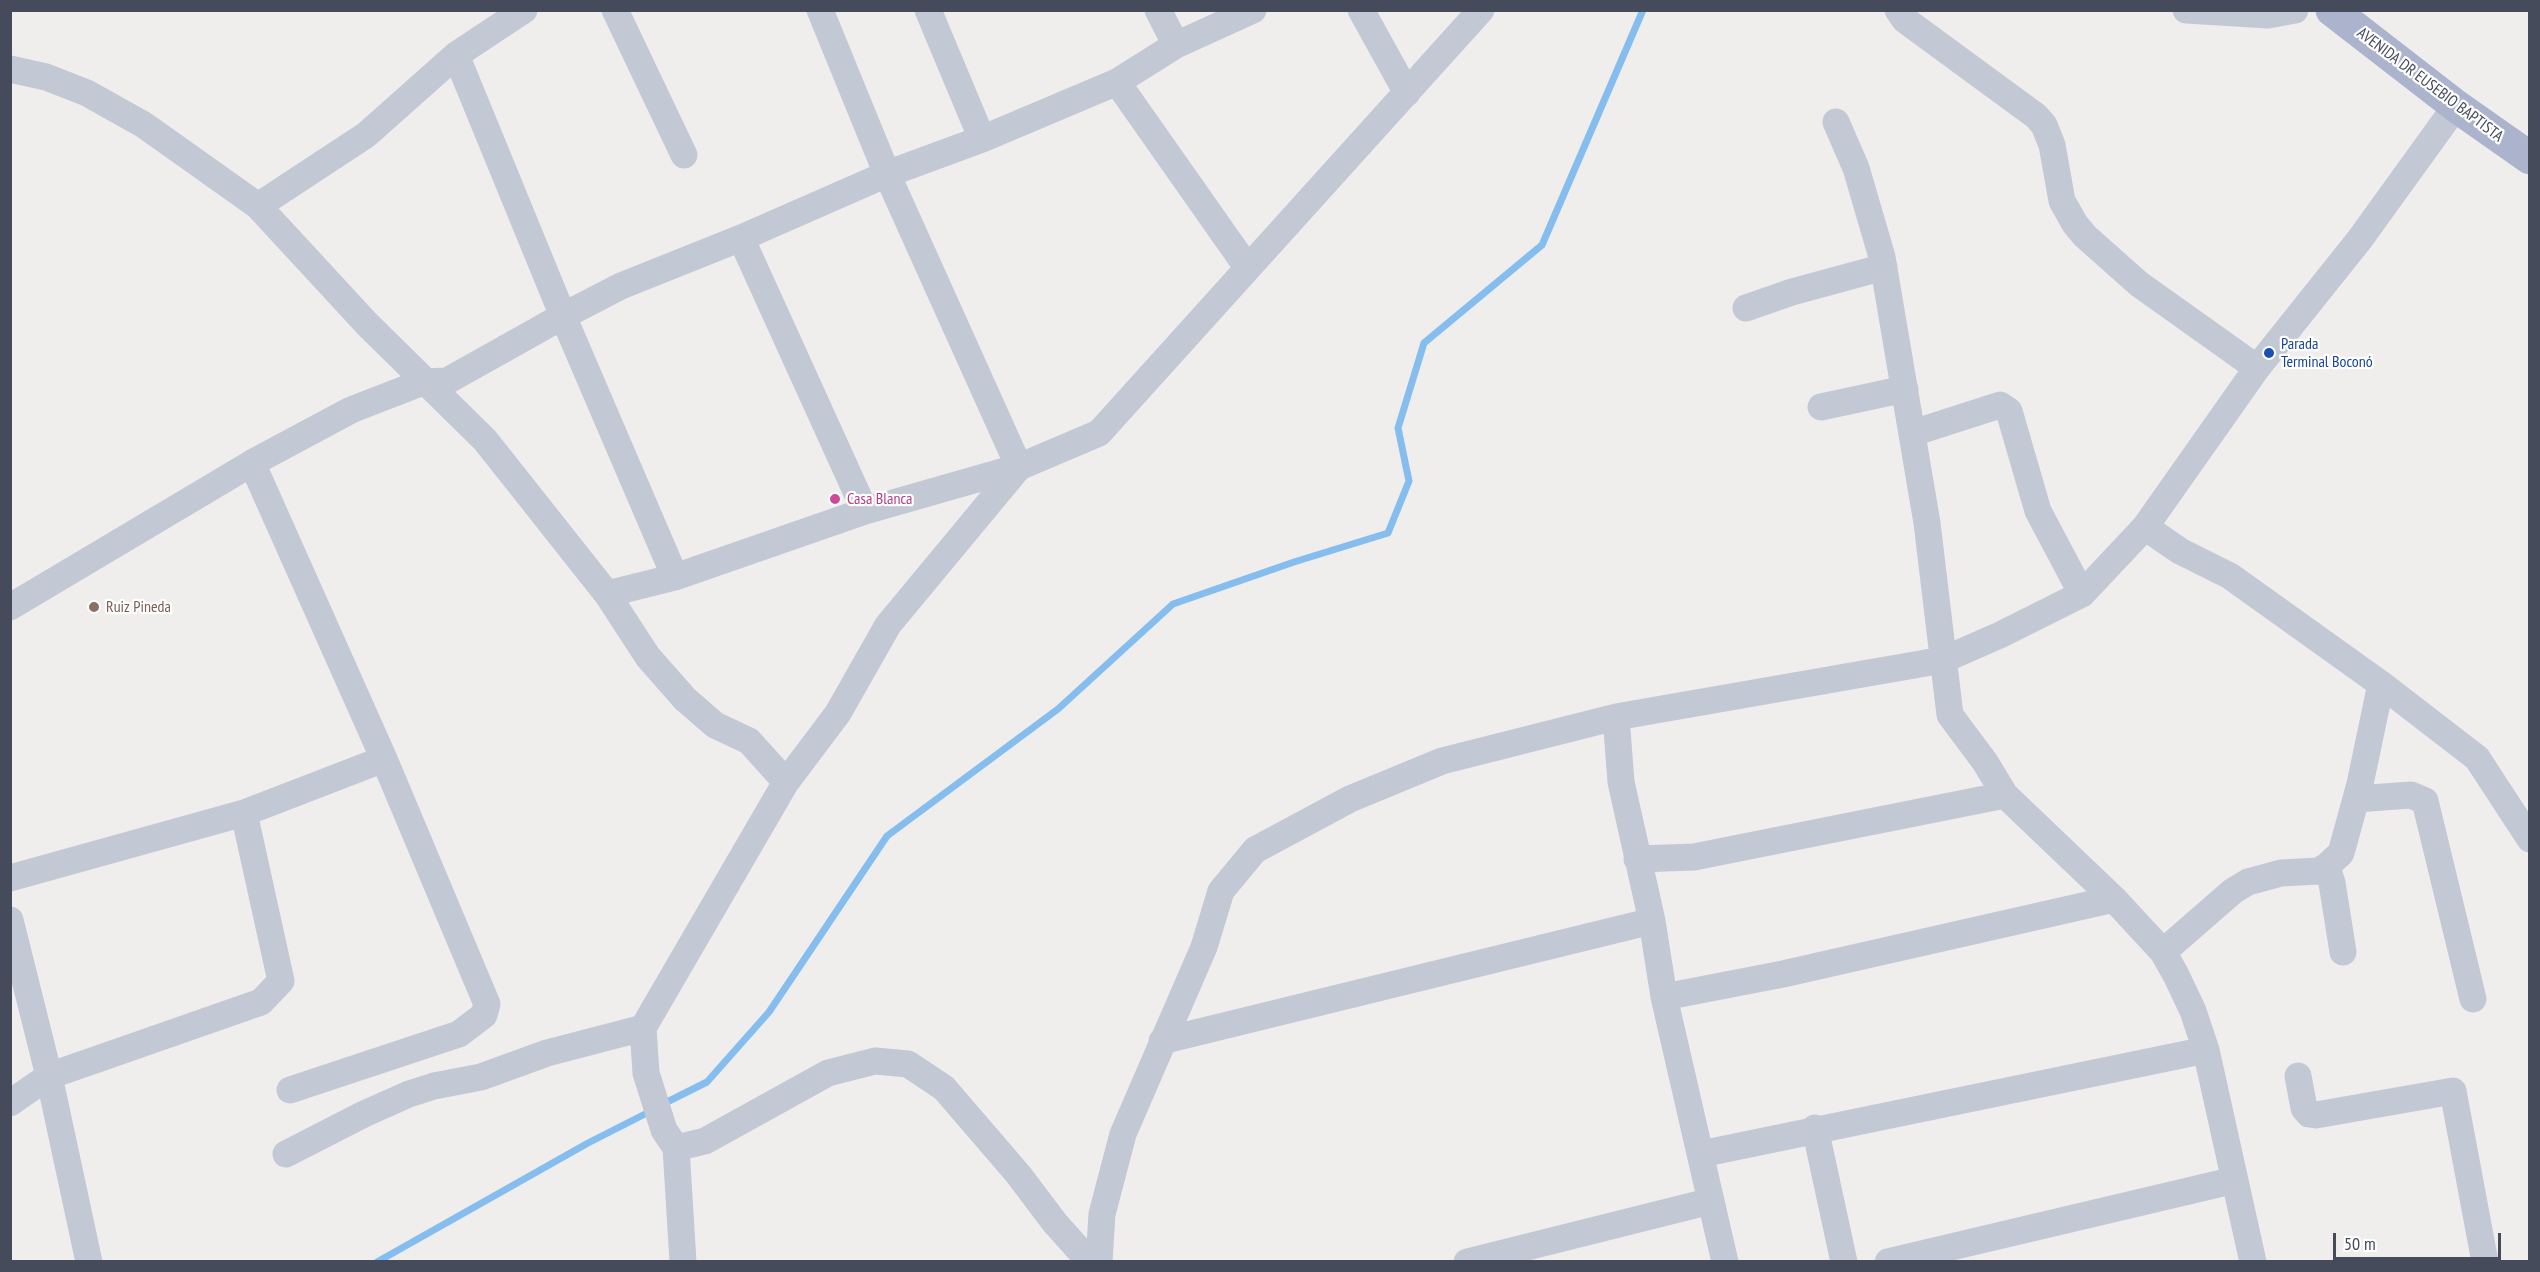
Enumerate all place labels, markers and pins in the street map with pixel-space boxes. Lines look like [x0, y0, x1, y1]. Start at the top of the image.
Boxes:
place label: Parada Terminal Boconó [2281, 334, 2373, 372]
marker: Parada Terminal Boconó [2262, 346, 2276, 360]
place label: Casa Blanca [847, 489, 913, 509]
marker: Casa Blanca [828, 492, 842, 506]
place label: Ruiz Pineda [106, 597, 171, 617]
marker: Ruiz Pineda [87, 600, 101, 614]

